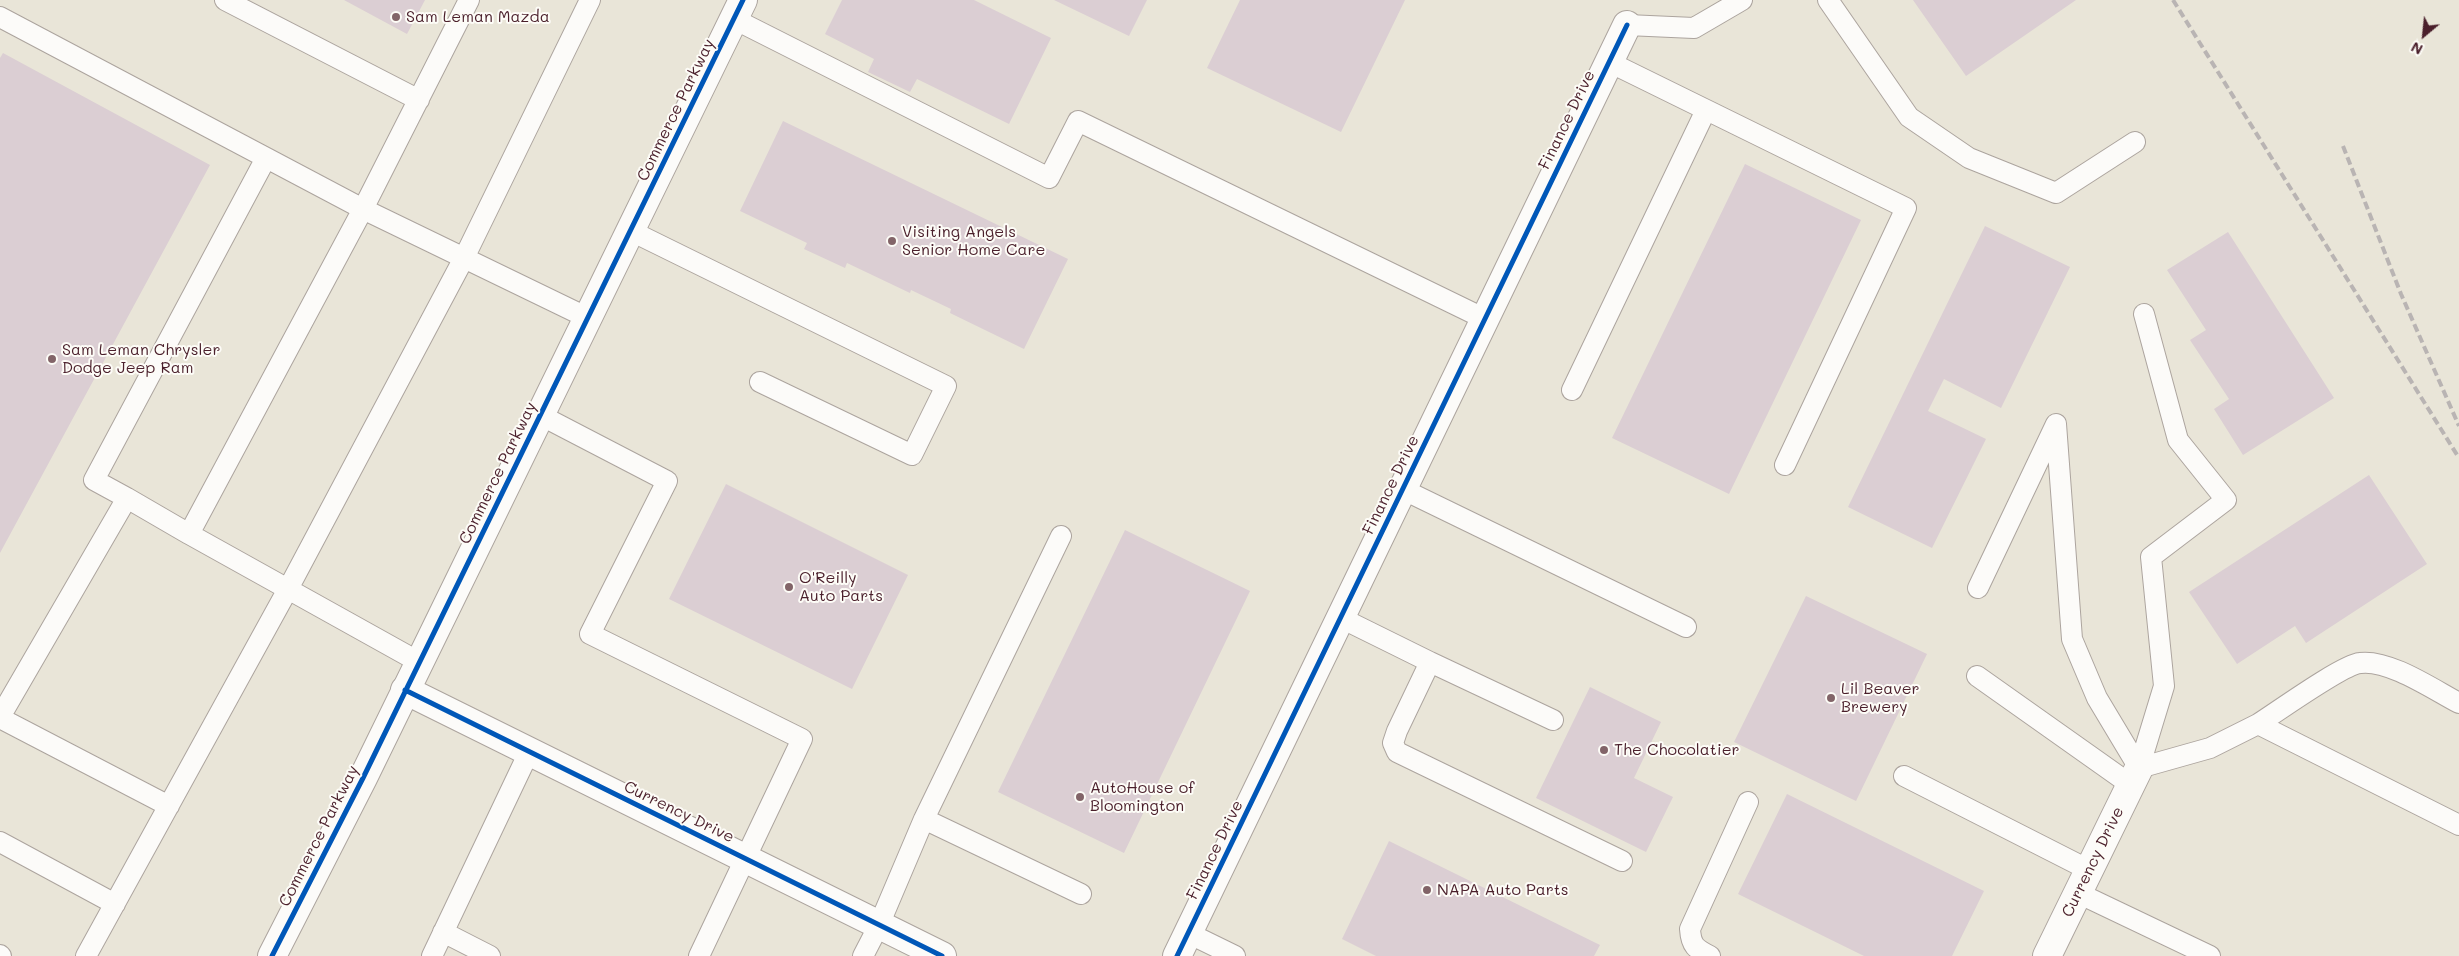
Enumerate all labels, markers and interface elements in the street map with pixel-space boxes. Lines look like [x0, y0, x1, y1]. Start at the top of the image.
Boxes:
place label: Sam Leman Mazda [406, 7, 550, 27]
north arrow [2399, 10, 2449, 60]
marker: Sam Leman Mazda [390, 11, 402, 23]
street label: Commerce Parkway [633, 36, 719, 184]
text: N [2408, 38, 2426, 60]
street label: Finance Drive [1535, 67, 1599, 173]
place label: Visiting Angels Senior Home Care [902, 222, 1045, 260]
marker: Visiting Angels Senior Home Care [886, 235, 898, 247]
place label: Sam Leman Chrysler Dodge Jeep Ram [62, 340, 220, 378]
marker: Sam Leman Chrysler Dodge Jeep Ram [46, 353, 58, 365]
street label: Commerce Parkway [455, 399, 541, 547]
street label: Finance Drive [1359, 432, 1423, 538]
place label: O'Reilly Auto Parts [799, 568, 883, 606]
marker: O'Reilly Auto Parts [783, 581, 795, 593]
place label: Lil Beaver Brewery [1841, 679, 1920, 717]
marker: Lil Beaver Brewery [1825, 692, 1837, 704]
place label: The Chocolatier [1614, 740, 1740, 760]
marker: The Chocolatier [1598, 744, 1610, 756]
street label: Commerce Parkway [275, 762, 363, 910]
street label: Currency Drive [621, 777, 737, 847]
place label: AutoHouse of Bloomington [1090, 778, 1195, 816]
marker: AutoHouse of Bloomington [1074, 791, 1086, 803]
street label: Finance Drive [1183, 797, 1247, 903]
street label: Currency Drive [2058, 804, 2128, 920]
place label: NAPA Auto Parts [1437, 880, 1569, 900]
marker: NAPA Auto Parts [1421, 884, 1433, 896]

